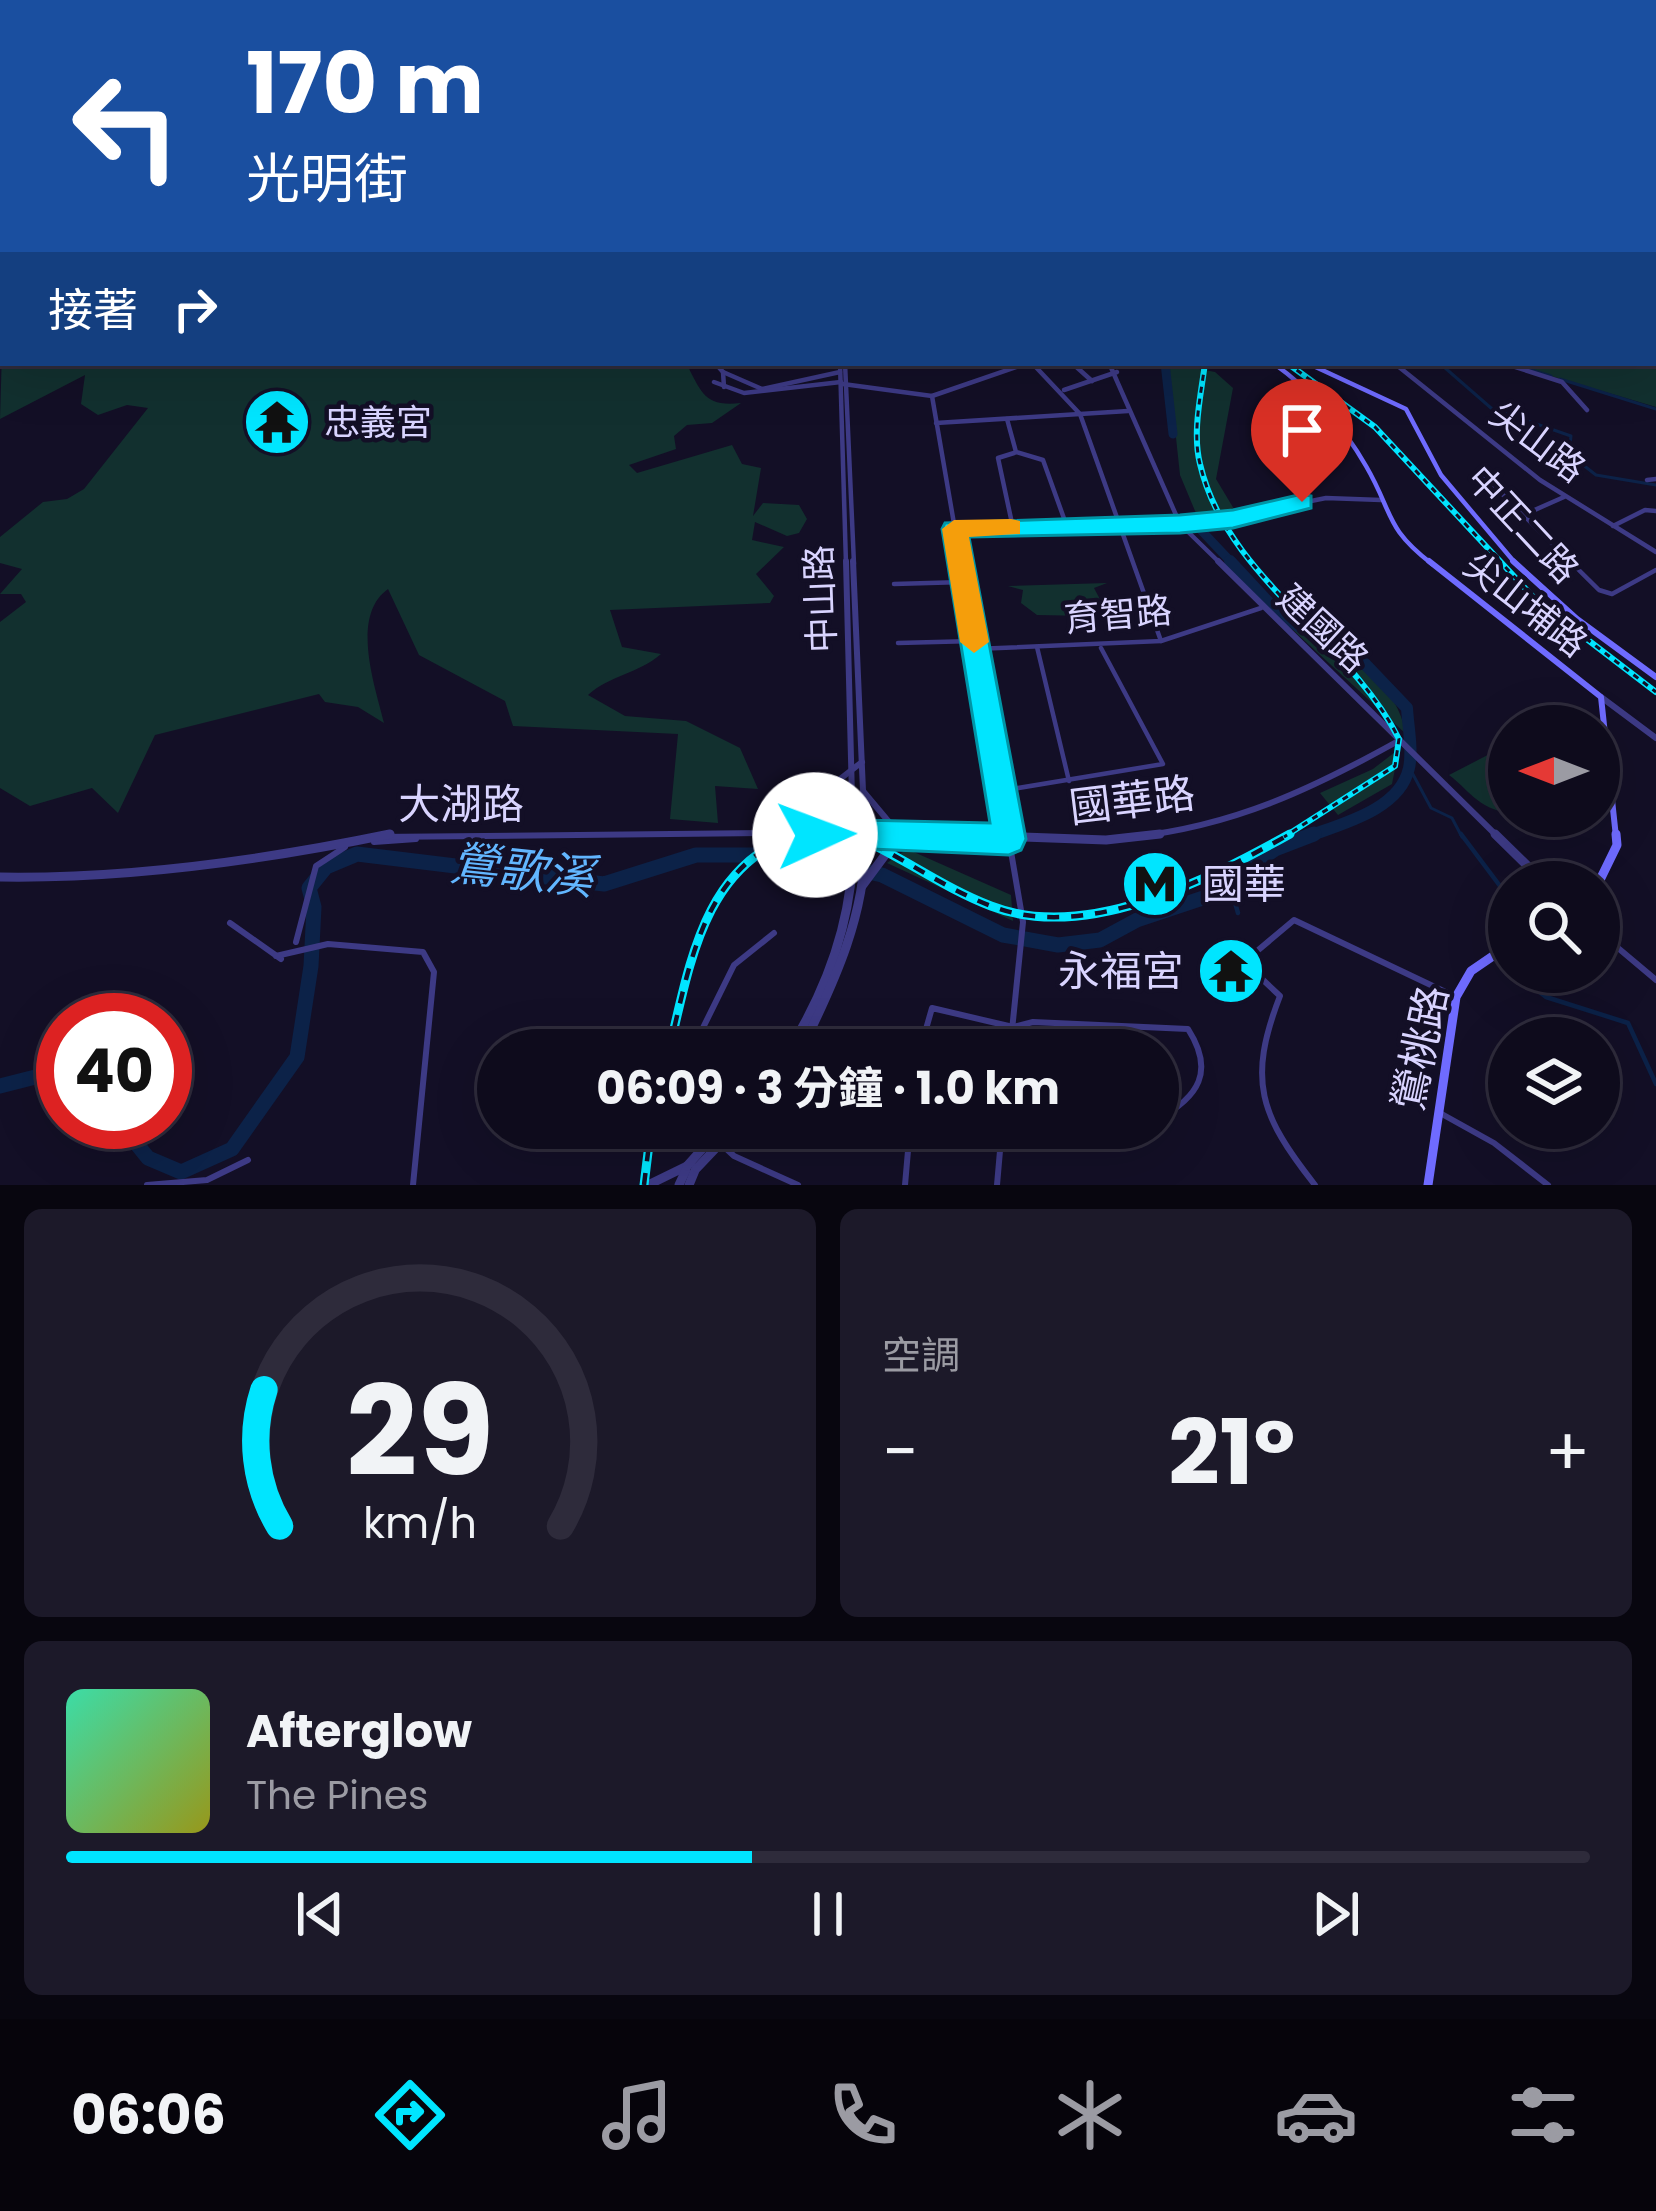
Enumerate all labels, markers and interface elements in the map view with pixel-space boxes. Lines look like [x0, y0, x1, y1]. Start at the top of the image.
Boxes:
text: 170 m [246, 25, 484, 142]
icon: left [48, 48, 204, 204]
text: 光明街 [246, 141, 408, 217]
icon: right [162, 276, 228, 342]
text: 接著 [48, 279, 138, 342]
pin [1251, 379, 1353, 502]
temple icon: 忠義宮 [242, 387, 312, 457]
street label: 尖山路 [1479, 389, 1596, 494]
place label: 忠義宮 [324, 397, 432, 448]
icon: arrive [1269, 397, 1335, 463]
street label: 中正二路 [1455, 454, 1590, 594]
street label: 尖山埔路 [1453, 540, 1598, 669]
street label: 中山路 [793, 544, 848, 654]
street label: 建國路 [1266, 573, 1380, 684]
street label: 育智路 [1062, 584, 1174, 645]
north arrow [1488, 705, 1620, 837]
map controls [1488, 705, 1620, 1149]
street label: 國華路 [1066, 764, 1198, 837]
position arrow [752, 772, 878, 898]
street label: 大湖路 [398, 775, 524, 834]
water label: 鶯歌溪 [447, 830, 603, 912]
metro station icon: 國華 [1120, 849, 1190, 919]
place label: 國華 [1202, 855, 1286, 914]
button: search [1488, 861, 1620, 993]
temple icon: 永福宮 [1196, 936, 1266, 1006]
place label: 永福宮 [1058, 942, 1184, 1001]
street label: 鶯桃路 [1379, 980, 1462, 1116]
speed limit sign: 40 [36, 993, 192, 1149]
button: layers [1488, 1017, 1620, 1149]
text: 06:09 · 3 分鐘 · 1.0 km [596, 1057, 1060, 1120]
text: 空調 [882, 1328, 960, 1383]
text: 29 [346, 1344, 494, 1519]
text: 21° [1168, 1389, 1295, 1516]
text: − [882, 1406, 918, 1498]
text: + [1545, 1406, 1590, 1498]
text: km/h [363, 1493, 477, 1553]
text: Afterglow [246, 1700, 472, 1763]
text: The Pines [246, 1768, 428, 1823]
icon: previous [287, 1881, 353, 1947]
icon: pause [795, 1881, 861, 1947]
icon: next [1303, 1881, 1369, 1947]
icon: directions [368, 2073, 452, 2157]
icon: music [595, 2073, 679, 2157]
icon: phone [821, 2073, 905, 2157]
icon: climate [1048, 2073, 1132, 2157]
icon: car [1274, 2073, 1358, 2157]
icon: filters [1501, 2073, 1585, 2157]
text: 06:06 [71, 2077, 226, 2153]

